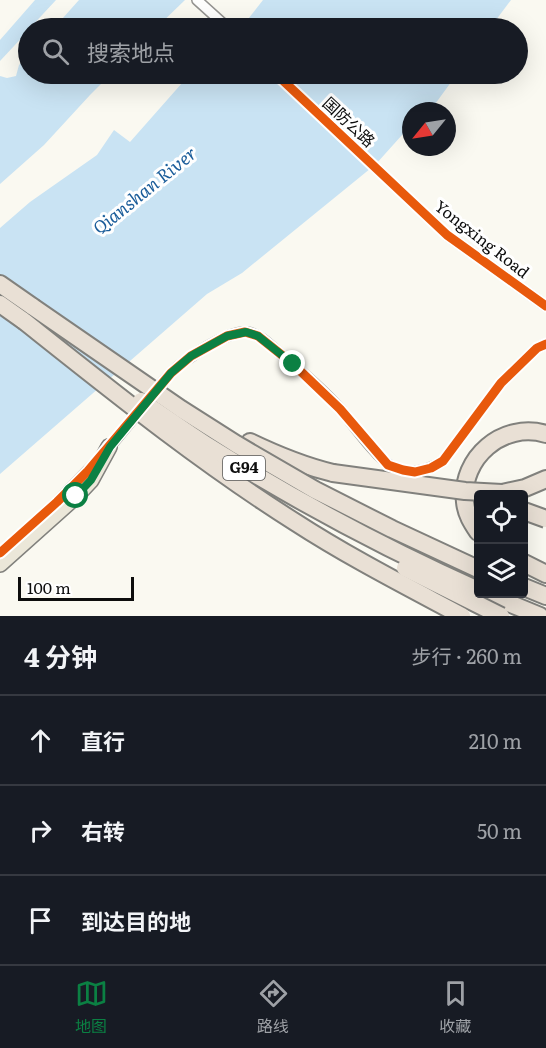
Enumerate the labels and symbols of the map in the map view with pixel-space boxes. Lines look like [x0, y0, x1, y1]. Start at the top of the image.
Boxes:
street label: 国防公路 [318, 91, 381, 152]
north arrow [402, 102, 456, 156]
water label: Qianshan River [86, 139, 202, 240]
street label: Yongxing Road [430, 193, 535, 283]
route end [279, 350, 305, 376]
road number: G94 [223, 456, 265, 480]
route start [62, 482, 88, 508]
scale bar [18, 574, 134, 602]

